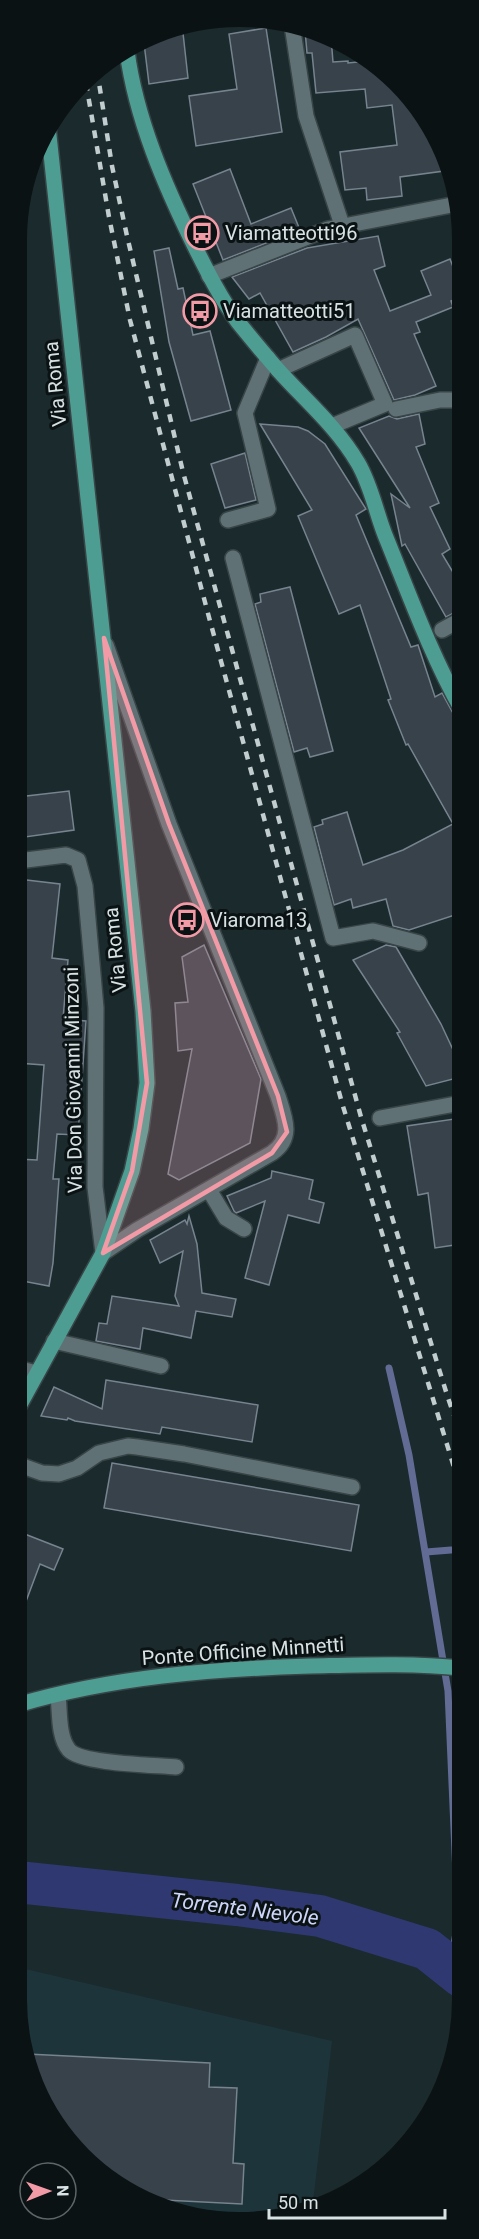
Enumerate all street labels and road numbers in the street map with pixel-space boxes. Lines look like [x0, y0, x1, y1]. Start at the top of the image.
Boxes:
street label: Via Roma [39, 340, 71, 428]
street label: Via Roma [99, 906, 131, 994]
street label: Via Don Giovanni Minzoni [59, 967, 87, 1193]
street label: Ponte Officine Minnetti [141, 1632, 345, 1670]

